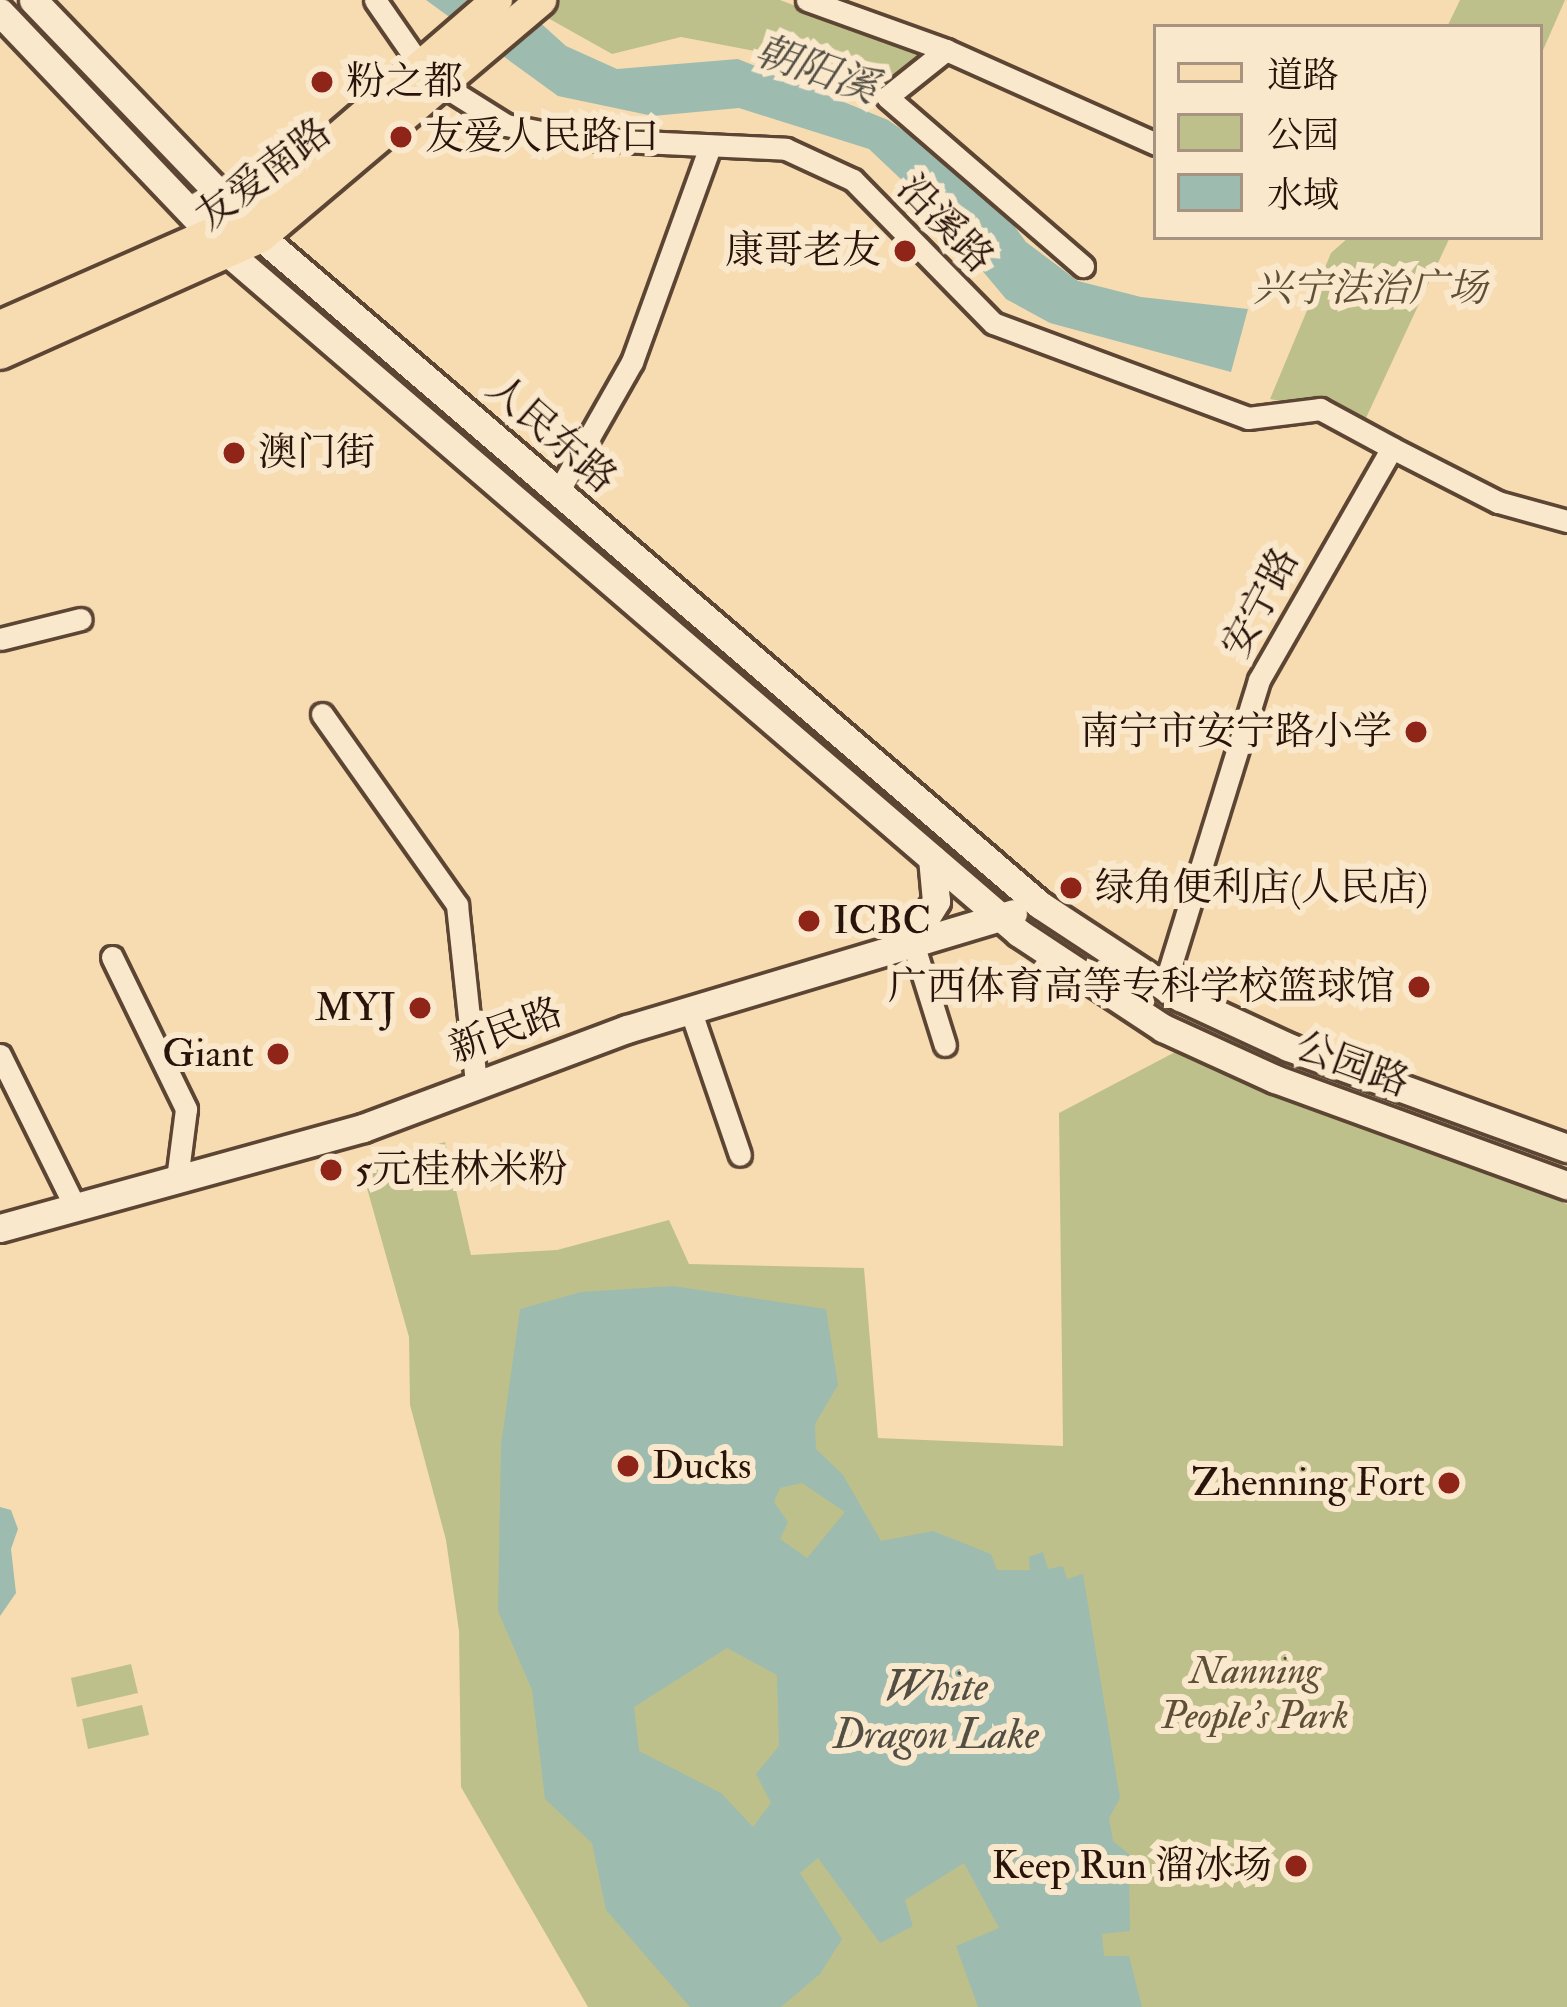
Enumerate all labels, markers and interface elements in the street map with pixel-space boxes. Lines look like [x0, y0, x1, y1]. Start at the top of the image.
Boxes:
legend [1153, 24, 1543, 240]
water label: 朝阳溪 [748, 26, 884, 114]
text: 道路 [1267, 53, 1339, 98]
place label: 粉之都 [346, 59, 463, 105]
marker: 粉之都 [309, 69, 335, 95]
street label: 友爱南路 [188, 109, 340, 241]
text: 公园 [1267, 113, 1339, 158]
place label: 友爱人民路口 [425, 114, 659, 160]
marker: 友爱人民路口 [388, 124, 414, 150]
street label: 沿溪路 [888, 166, 1002, 282]
text: 水域 [1267, 173, 1339, 218]
place label: 康哥老友 [725, 228, 881, 274]
marker: 康哥老友 [892, 238, 918, 264]
park label: 兴宁法治广场 [1253, 266, 1487, 312]
street label: 人民东路 [477, 365, 625, 503]
place label: 澳门街 [258, 430, 375, 476]
marker: 澳门街 [221, 440, 247, 466]
street label: 安宁路 [1213, 540, 1309, 666]
place label: 南宁市安宁路小学 [1080, 709, 1392, 755]
marker: 南宁市安宁路小学 [1403, 719, 1429, 745]
place label: 绿角便利店(人民店) [1095, 865, 1428, 911]
marker: 绿角便利店(人民店) [1058, 875, 1084, 901]
place label: ICBC [833, 898, 931, 944]
marker: ICBC [796, 908, 822, 934]
place label: 广西体育高等专科学校篮球馆 [888, 964, 1395, 1010]
marker: 广西体育高等专科学校篮球馆 [1406, 974, 1432, 1000]
place label: MYJ [315, 985, 396, 1031]
street label: 新民路 [443, 989, 569, 1073]
marker: MYJ [407, 995, 433, 1021]
street label: 公园路 [1289, 1023, 1415, 1107]
place label: Giant [162, 1031, 254, 1077]
marker: Giant [265, 1041, 291, 1067]
place label: 5元桂林米粉 [355, 1147, 567, 1193]
marker: 5元桂林米粉 [318, 1157, 344, 1183]
place label: Ducks [652, 1443, 751, 1489]
marker: Ducks [615, 1453, 641, 1479]
place label: Zhenning Fort [1191, 1460, 1425, 1506]
marker: Zhenning Fort [1436, 1470, 1462, 1496]
park label: Nanning People's Park [1161, 1649, 1349, 1740]
water label: White Dragon Lake [833, 1662, 1039, 1760]
place label: Keep Run 溜冰场 [992, 1843, 1272, 1889]
marker: Keep Run 溜冰场 [1283, 1853, 1309, 1879]

